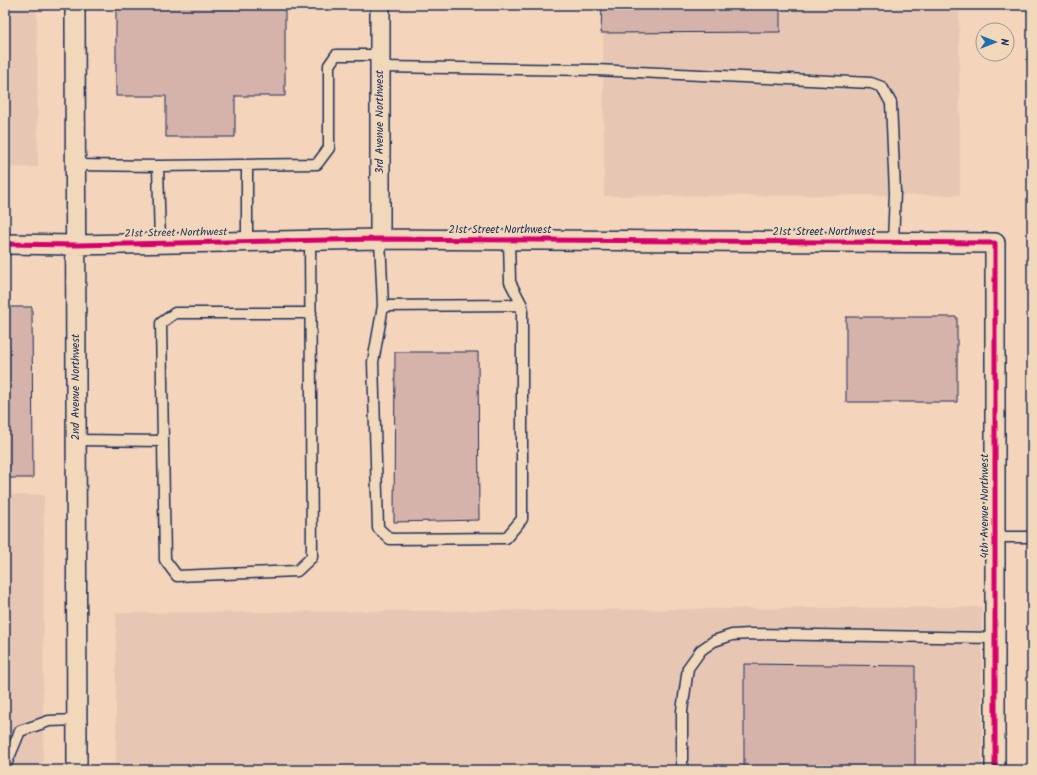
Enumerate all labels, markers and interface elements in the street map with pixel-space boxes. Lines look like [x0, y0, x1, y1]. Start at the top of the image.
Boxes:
north arrow [975, 22, 1015, 62]
text: N [995, 39, 1013, 46]
street label: 3rd Avenue Northwest [371, 69, 389, 174]
street label: 21st Street Northwest [448, 221, 552, 239]
street label: 21st Street Northwest [124, 223, 228, 243]
street label: 21st Street Northwest [772, 223, 876, 241]
street label: 2nd Avenue Northwest [67, 333, 85, 440]
street label: 4th Avenue Northwest [976, 453, 994, 558]

